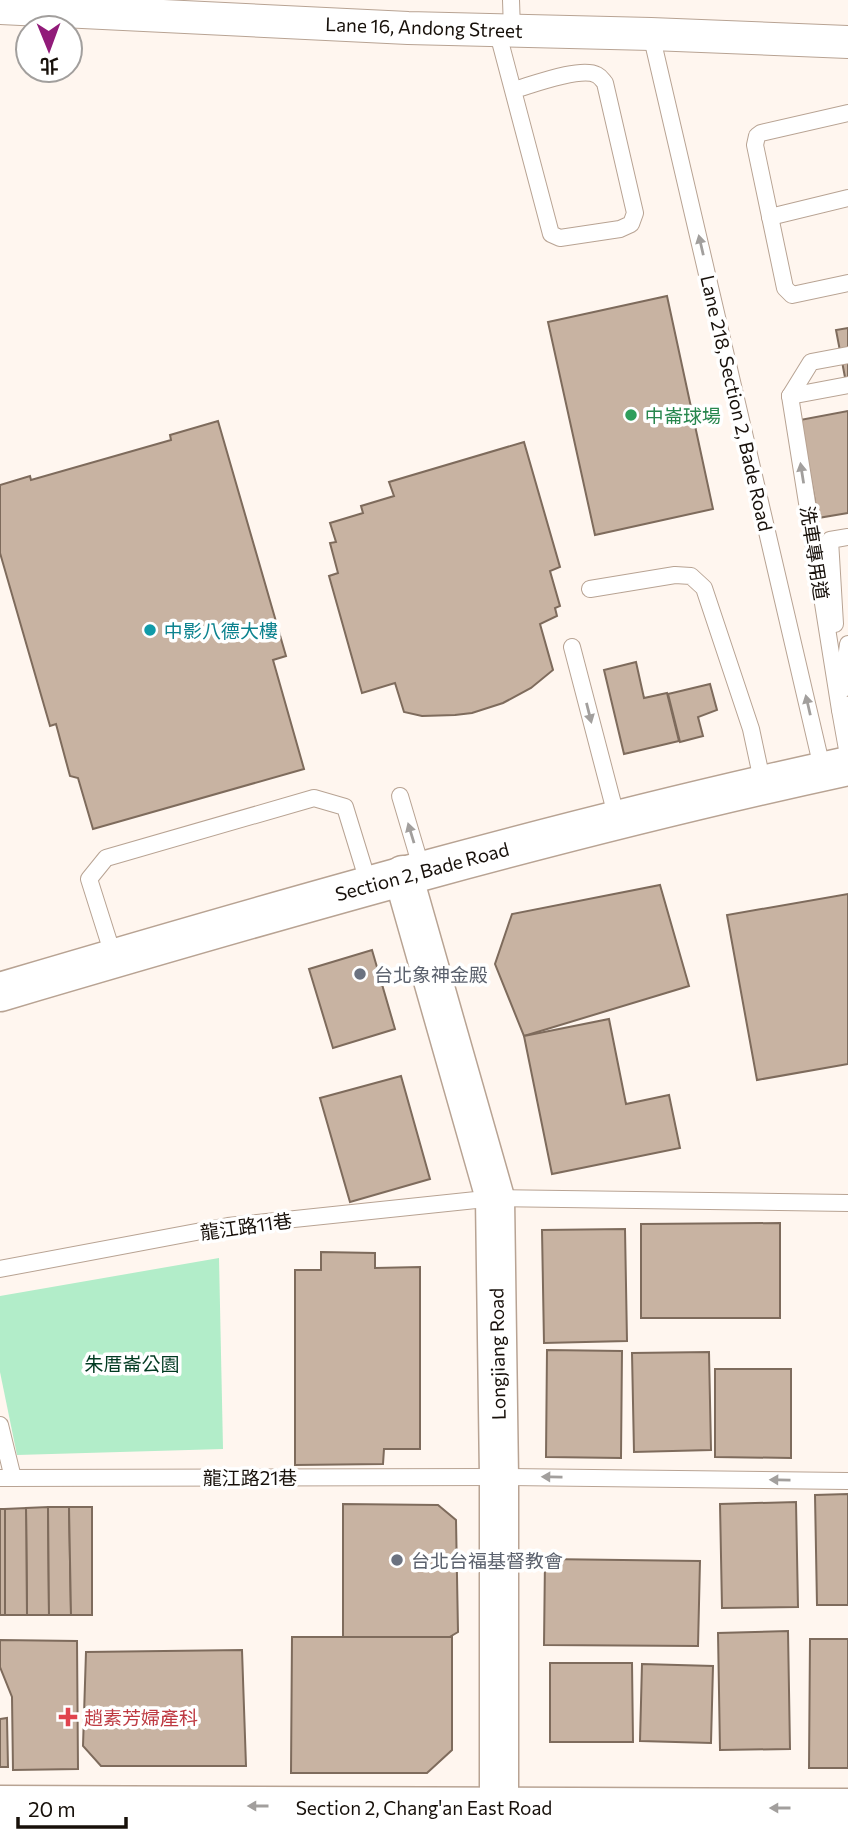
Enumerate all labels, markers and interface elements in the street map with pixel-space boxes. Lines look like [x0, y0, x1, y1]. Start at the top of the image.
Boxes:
street label: Lane 16, Andong Street [325, 12, 523, 42]
north arrow [14, 14, 84, 84]
text: 北 [40, 55, 59, 78]
one-way arrow [695, 234, 706, 256]
street label: Lane 218, Section 2, Bade Road [696, 273, 778, 533]
place label: 中崙球場 [645, 404, 721, 427]
marker: 中崙球場 [623, 407, 639, 423]
one-way arrow [796, 462, 807, 484]
street label: 洗車專用道 [796, 504, 834, 602]
place label: 中影八德大樓 [164, 619, 278, 642]
marker: 中影八德大樓 [142, 622, 158, 638]
one-way arrow [802, 694, 813, 716]
one-way arrow [584, 702, 595, 724]
one-way arrow [406, 822, 416, 843]
street label: Section 2, Bade Road [333, 837, 511, 905]
place label: 台北象神金殿 [374, 963, 488, 986]
marker: 台北象神金殿 [352, 966, 368, 982]
street label: 龍江路11巷 [199, 1208, 293, 1244]
street label: Longjiang Road [484, 1288, 510, 1420]
park label: 朱厝崙公園 [84, 1352, 180, 1375]
street label: 龍江路21巷 [203, 1466, 297, 1489]
one-way arrow [541, 1471, 563, 1483]
one-way arrow [769, 1474, 791, 1486]
place label: 台北台福基督教會 [411, 1549, 563, 1572]
marker: 台北台福基督教會 [389, 1552, 405, 1568]
place label: 趙素芳婦產科 [84, 1706, 198, 1729]
marker: 趙素芳婦產科 [58, 1707, 78, 1727]
scale bar [18, 1786, 126, 1830]
text: 20 m [28, 1796, 76, 1821]
street label: Section 2, Chang'an East Road [296, 1796, 552, 1819]
one-way arrow [247, 1800, 269, 1812]
one-way arrow [769, 1802, 791, 1814]

